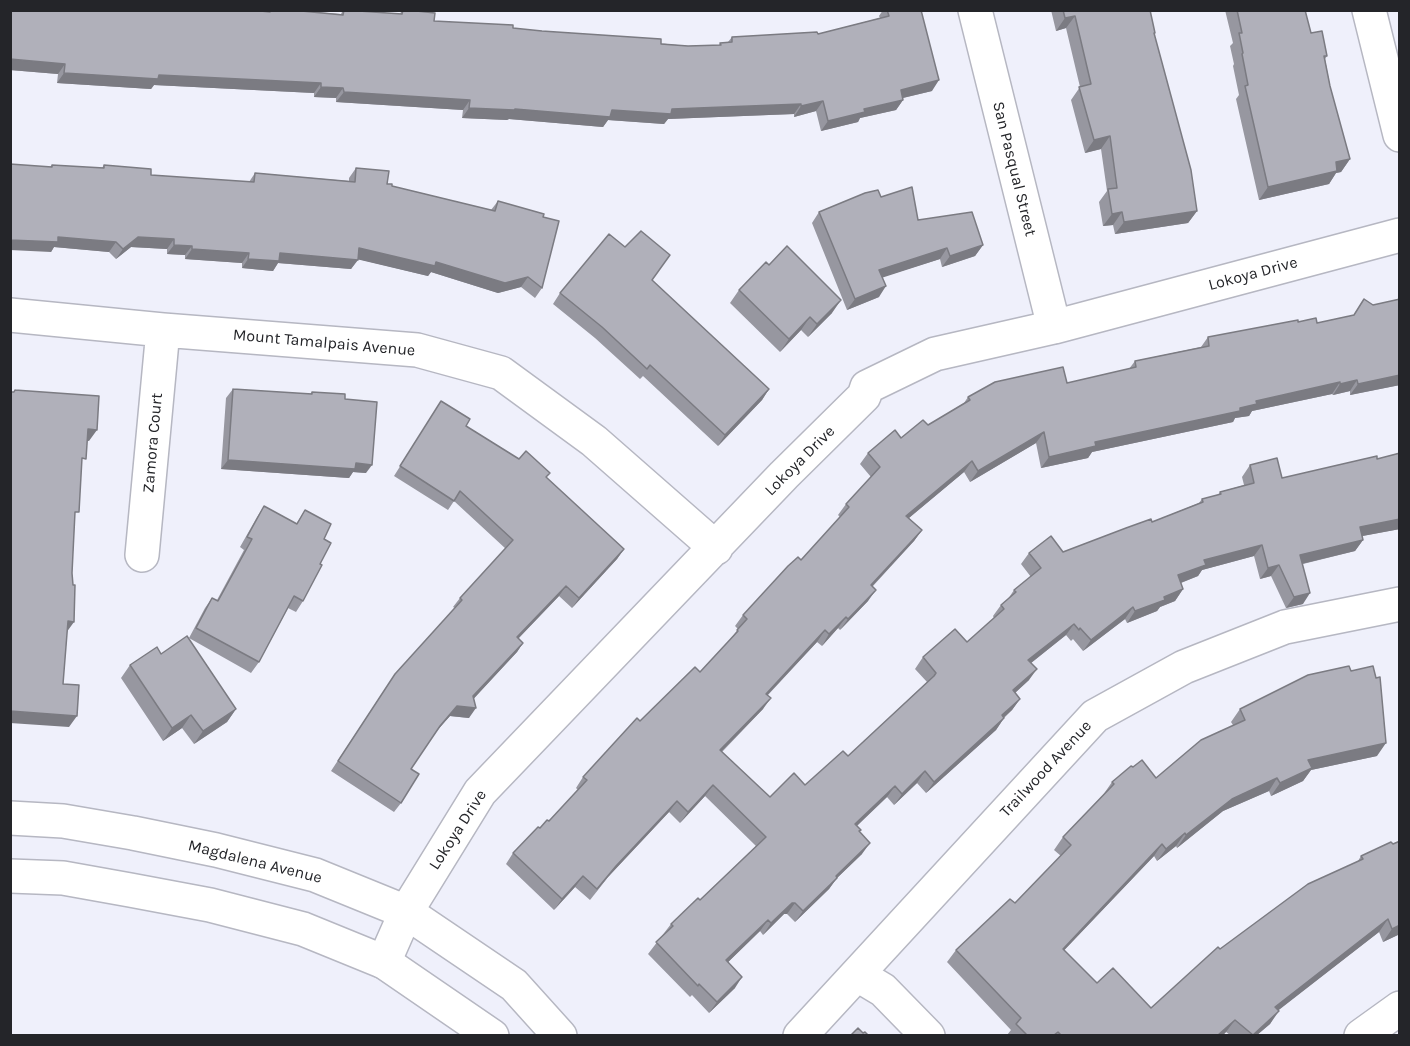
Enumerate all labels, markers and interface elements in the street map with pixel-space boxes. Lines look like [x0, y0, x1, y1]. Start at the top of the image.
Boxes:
street label: San Pasqual Street [988, 100, 1040, 238]
street label: Lokoya Drive [1206, 253, 1300, 295]
street label: Mount Tamalpais Avenue [232, 325, 416, 361]
street label: Zamora Court [139, 392, 167, 494]
street label: Lokoya Drive [761, 422, 839, 500]
street label: Trailwood Avenue [996, 716, 1096, 822]
street label: Lokoya Drive [425, 786, 491, 874]
street label: Magdalena Avenue [186, 836, 324, 888]

